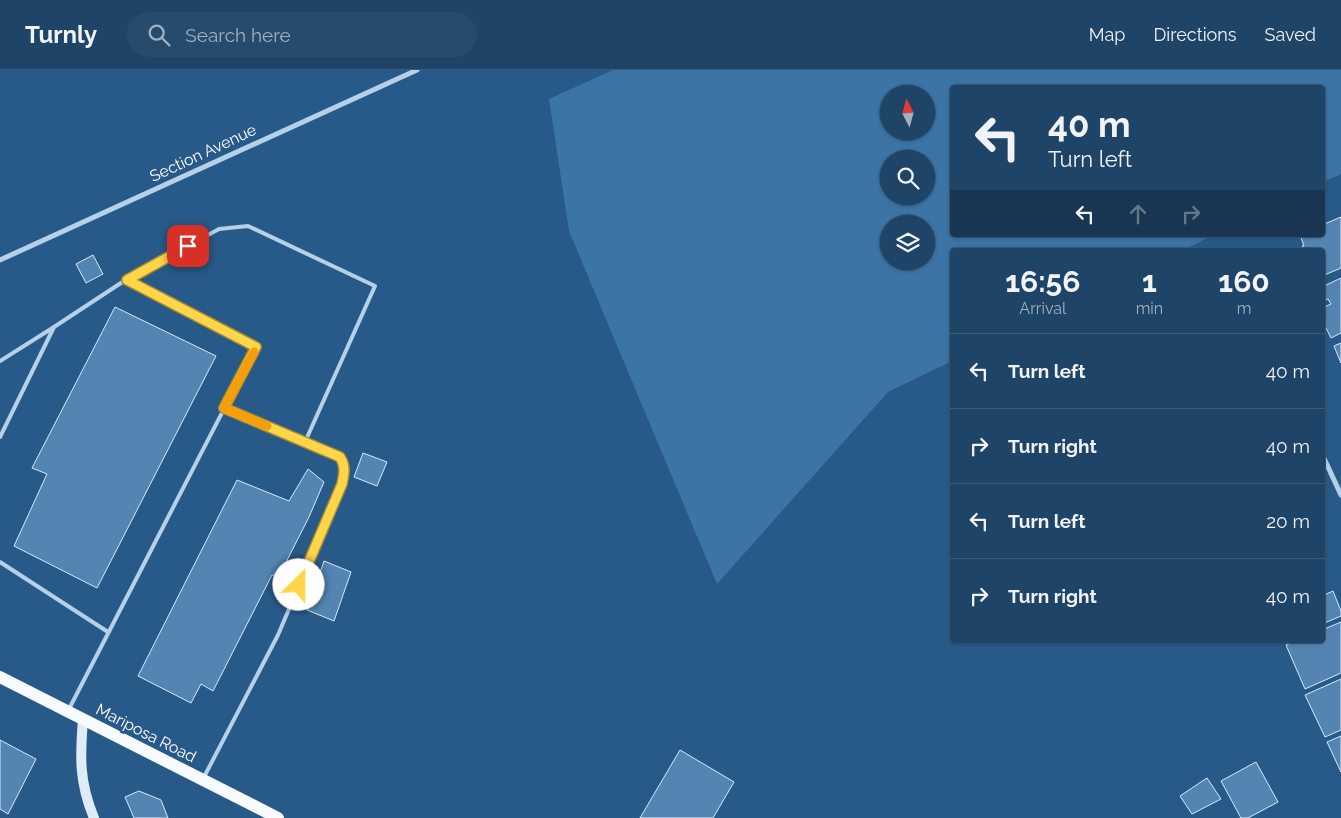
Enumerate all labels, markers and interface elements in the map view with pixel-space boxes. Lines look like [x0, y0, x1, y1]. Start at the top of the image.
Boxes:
search box [127, 12, 477, 57]
text: Turnly [25, 20, 97, 49]
icon: search [145, 21, 173, 49]
text: Search here [185, 24, 291, 46]
text: Map [1089, 24, 1125, 45]
text: Directions [1153, 24, 1237, 45]
text: Saved [1265, 24, 1316, 45]
north arrow [880, 85, 935, 140]
map controls [880, 85, 935, 270]
text: 40 m [1048, 104, 1130, 145]
icon: left [965, 105, 1030, 170]
street label: Section Avenue [147, 120, 259, 186]
text: Turn left [1048, 146, 1132, 172]
button: search [880, 150, 935, 205]
icon: left [1071, 200, 1099, 228]
icon: ahead [1124, 200, 1152, 228]
icon: right [1177, 200, 1205, 228]
button: layers [880, 215, 935, 270]
pin [167, 225, 209, 267]
icon: arrive [174, 232, 202, 260]
text: 16:56 [1005, 264, 1080, 299]
text: 1 [1142, 264, 1157, 299]
text: 160 [1218, 264, 1270, 299]
text: Arrival [1019, 299, 1066, 318]
text: min [1136, 299, 1163, 318]
text: m [1237, 299, 1251, 318]
icon: left [965, 357, 993, 385]
text: Turn left [1008, 360, 1085, 382]
text: 40 m [1266, 360, 1310, 382]
icon: right [965, 432, 993, 460]
text: Turn right [1008, 435, 1097, 457]
text: 40 m [1266, 435, 1310, 457]
icon: left [965, 507, 993, 535]
text: Turn left [1008, 510, 1085, 532]
text: 20 m [1266, 510, 1310, 532]
position arrow [272, 558, 324, 610]
icon: right [965, 582, 993, 610]
text: Turn right [1008, 585, 1097, 607]
text: 40 m [1266, 585, 1310, 607]
street label: Mariposa Road [93, 700, 199, 766]

